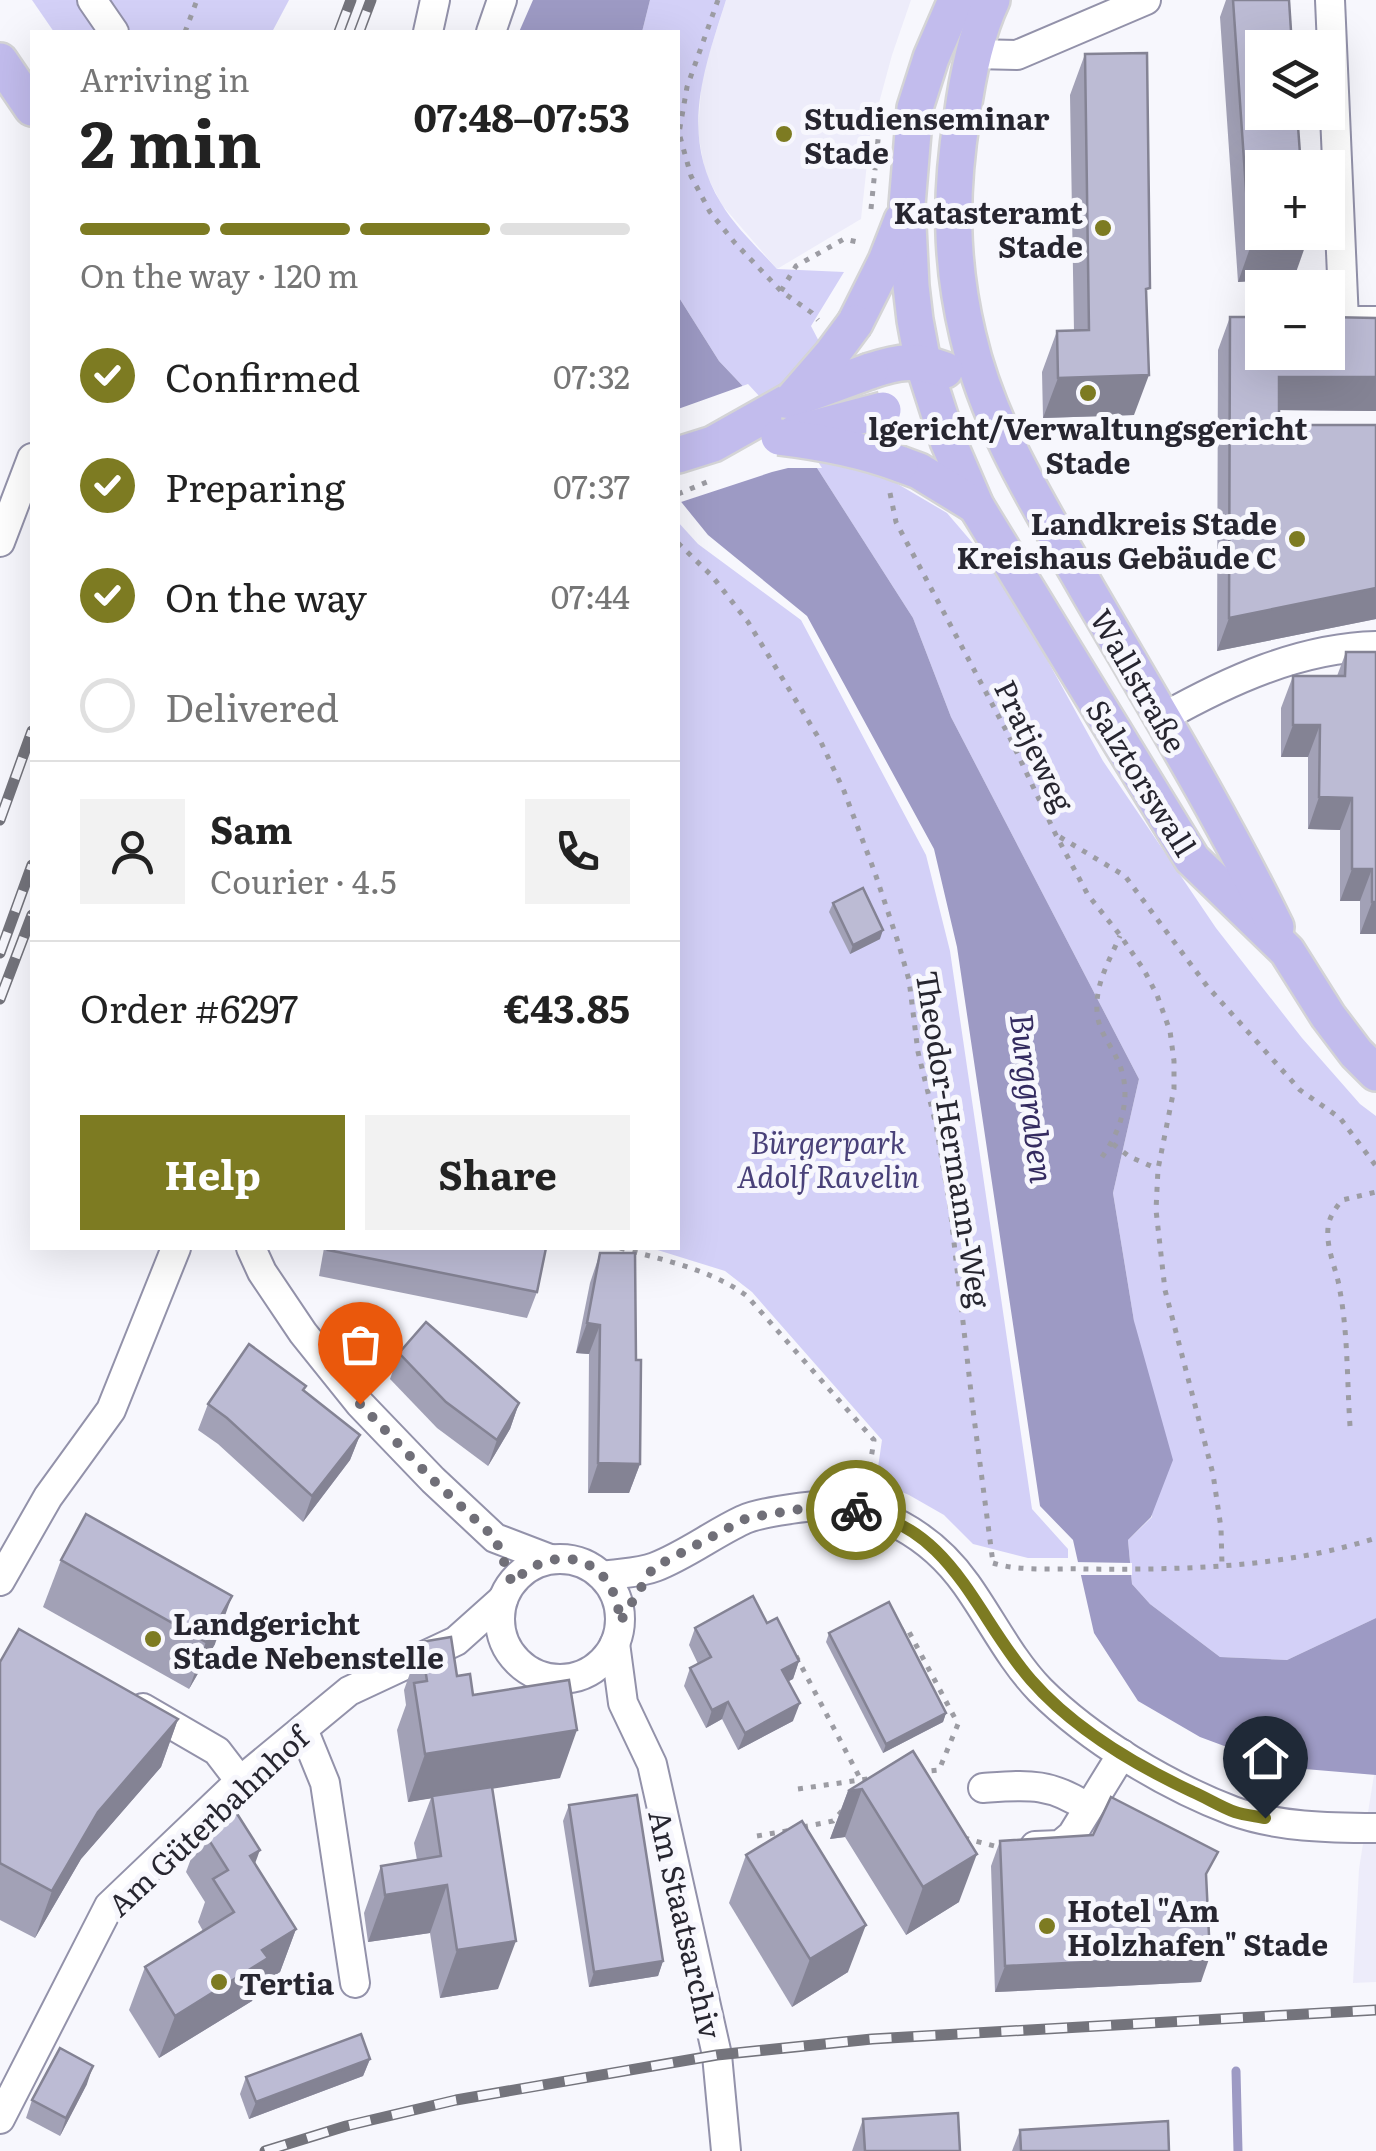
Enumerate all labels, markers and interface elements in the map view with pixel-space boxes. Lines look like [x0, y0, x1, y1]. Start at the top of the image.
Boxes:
map controls [1245, 30, 1345, 370]
button: layers [1245, 30, 1345, 130]
text: Arriving in [80, 54, 250, 102]
text: 07:48–07:53 [413, 87, 630, 144]
text: 2 min [80, 91, 262, 188]
place label: Studienseminar Stade [804, 95, 1050, 173]
marker: Studienseminar Stade [773, 123, 795, 145]
button: + [1245, 150, 1345, 250]
place label: Katasteramt Stade [893, 189, 1084, 267]
marker: Katasteramt Stade [1092, 217, 1114, 239]
text: On the way · 120 m [80, 250, 359, 298]
button: − [1245, 270, 1345, 370]
text: Confirmed [165, 347, 360, 404]
icon: check [80, 348, 135, 403]
text: 07:32 [553, 351, 630, 399]
marker: lgericht/Verwaltungsgericht Stade [1077, 382, 1099, 404]
place label: lgericht/Verwaltungsgericht Stade [868, 405, 1308, 483]
text: Preparing [165, 457, 345, 514]
icon: check [80, 458, 135, 513]
text: 07:37 [553, 461, 630, 509]
place label: Landkreis Stade Kreishaus Gebäude C [956, 500, 1277, 578]
marker: Landkreis Stade Kreishaus Gebäude C [1286, 528, 1308, 550]
text: On the way [165, 567, 367, 624]
icon: check [80, 568, 135, 623]
text: 07:44 [551, 571, 630, 619]
street label: Wallstraße [1081, 600, 1199, 760]
street label: Pratjeweg [985, 672, 1087, 819]
text: Delivered [165, 677, 339, 734]
street label: Salztorswall [1077, 690, 1209, 864]
button: person [80, 799, 185, 904]
text: Sam [210, 799, 293, 856]
button: phone [525, 799, 630, 904]
text: Courier · 4.5 [210, 856, 396, 904]
street label: Theodor-Hermann-Weg [907, 967, 1003, 1311]
text: Order #6297 [80, 978, 298, 1035]
text: €43.85 [504, 978, 630, 1035]
water label: Burggraben [1000, 1010, 1068, 1186]
button: Help [80, 1115, 345, 1230]
button: Share [365, 1115, 630, 1230]
park label: Bürgerpark Adolf Ravelin [737, 1119, 919, 1197]
pin [318, 1302, 403, 1405]
icon: bag [333, 1317, 388, 1372]
courier [806, 1460, 906, 1560]
icon: bike [829, 1483, 884, 1538]
place label: Landgericht Stade Nebenstelle [173, 1600, 444, 1678]
marker: Landgericht Stade Nebenstelle [142, 1628, 164, 1650]
street label: Am Güterbahnhof [97, 1713, 319, 1925]
pin [1223, 1716, 1308, 1819]
icon: home [1238, 1731, 1293, 1786]
street label: Am Staatsarchiv [639, 1805, 735, 2043]
place label: Hotel "Am Holzhafen" Stade [1067, 1887, 1328, 1965]
marker: Hotel "Am Holzhafen" Stade [1036, 1915, 1058, 1937]
place label: Tertia [239, 1960, 335, 2004]
marker: Tertia [208, 1971, 230, 1993]

